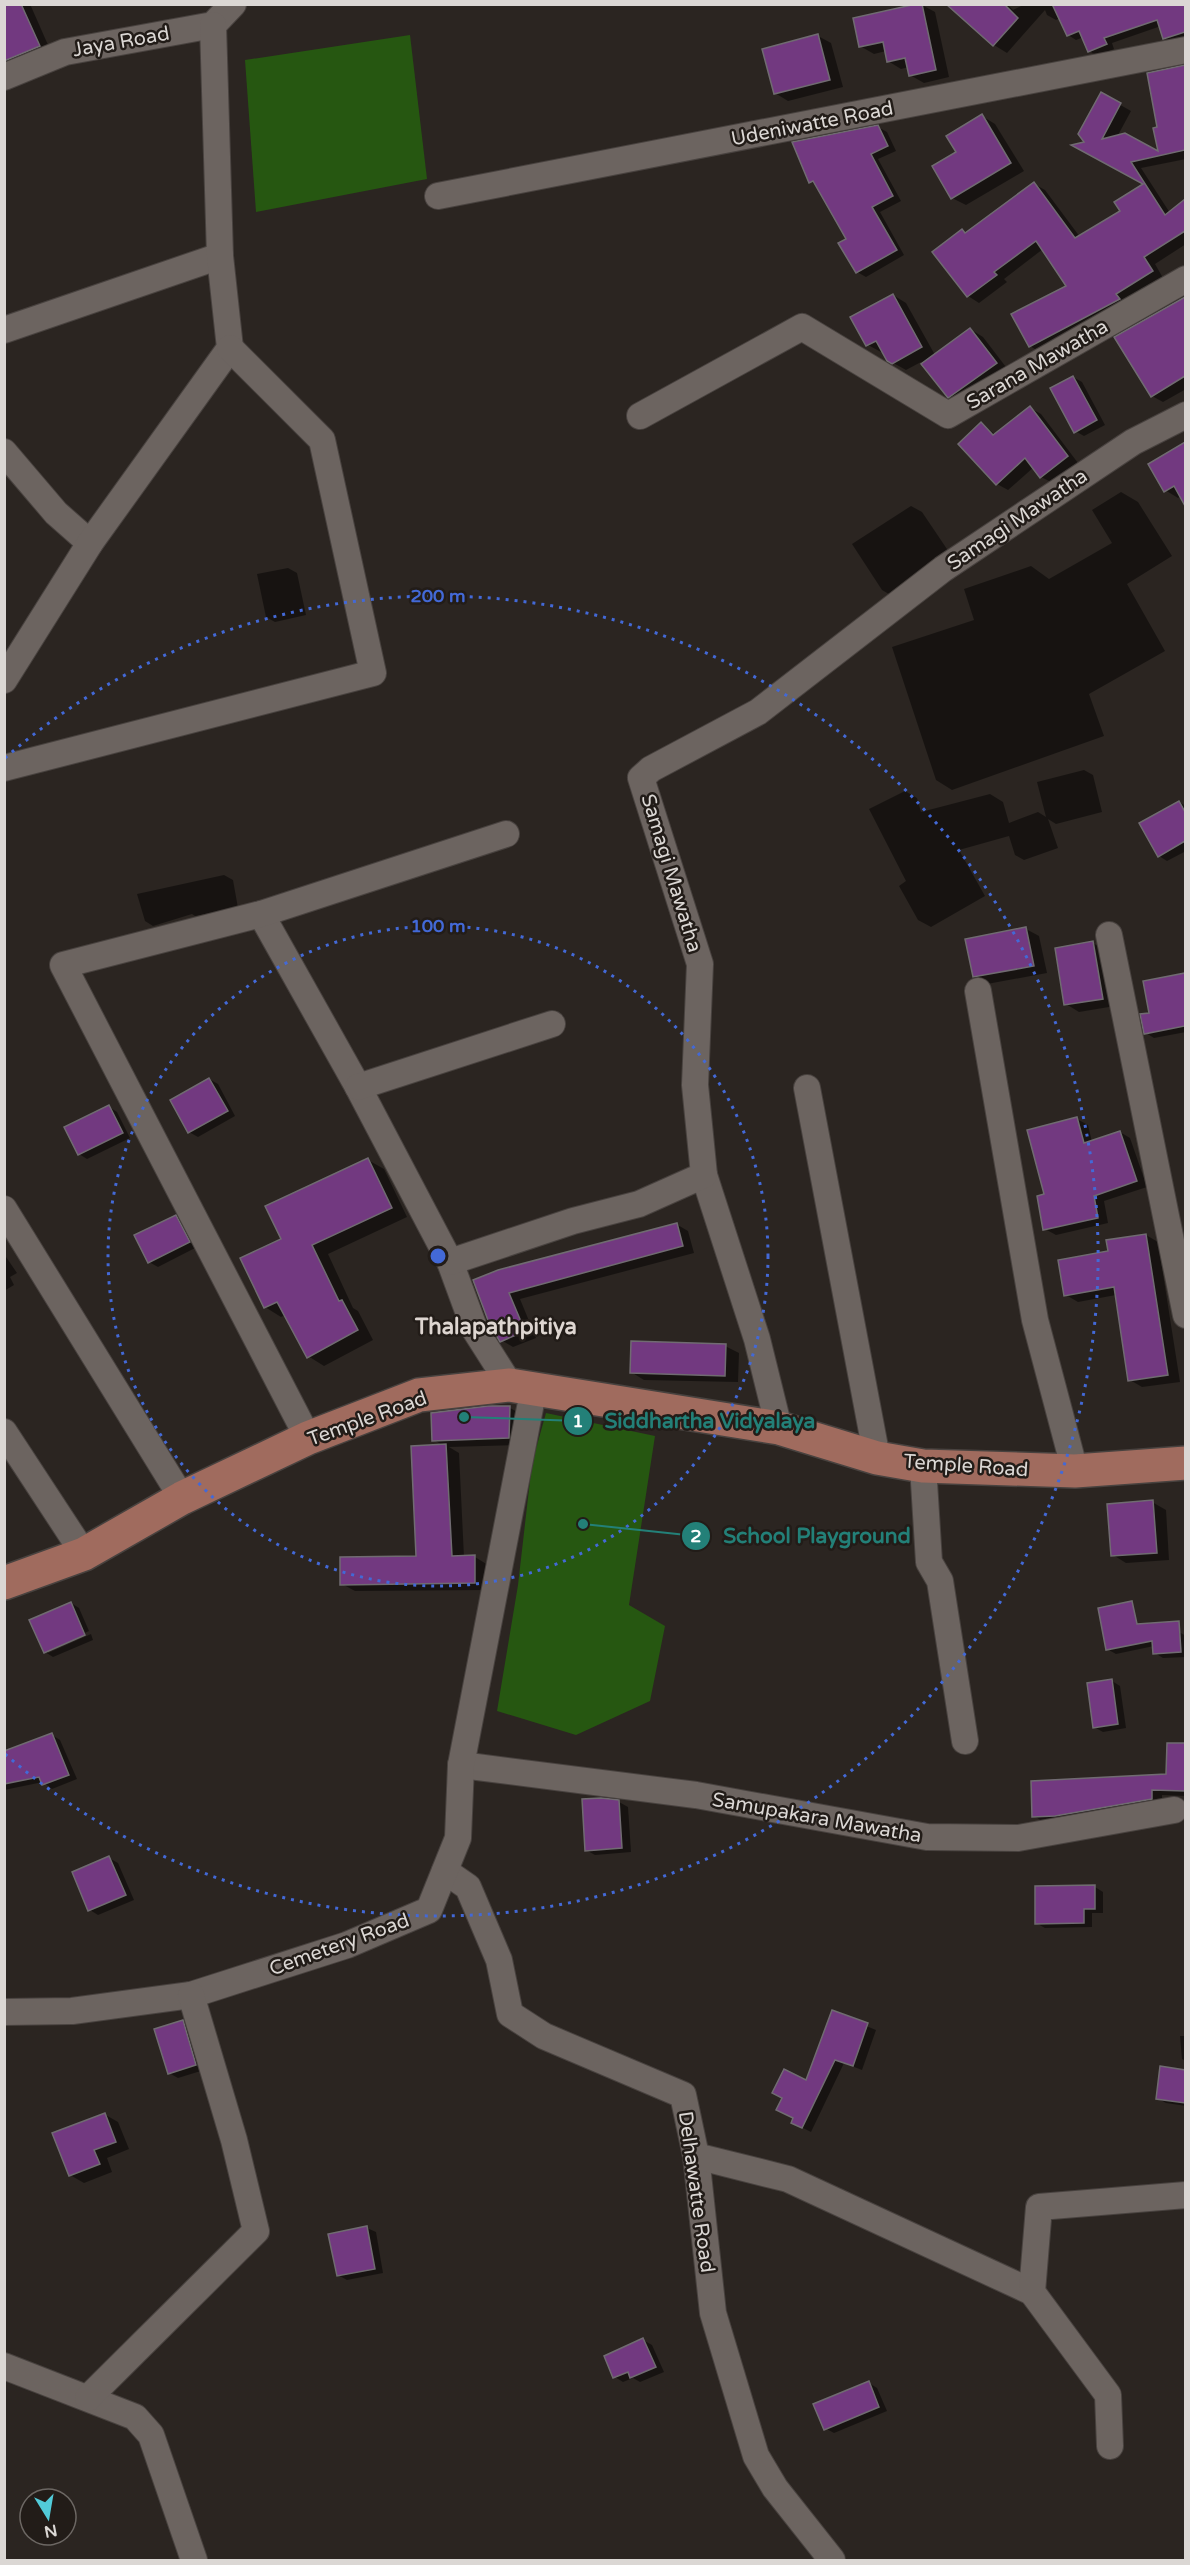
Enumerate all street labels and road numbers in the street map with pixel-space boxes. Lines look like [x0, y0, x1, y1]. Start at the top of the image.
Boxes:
street label: Jaya Road [71, 22, 171, 62]
street label: Udeniwatte Road [729, 97, 895, 151]
street label: Sarana Mawatha [963, 315, 1112, 415]
street label: Samagi Mawatha [943, 464, 1092, 576]
street label: Samagi Mawatha [636, 791, 707, 955]
street label: Temple Road [305, 1386, 430, 1452]
street label: Temple Road [903, 1450, 1029, 1482]
street label: Samupakara Mawatha [710, 1788, 923, 1848]
street label: Cemetery Road [266, 1908, 413, 1981]
street label: Delhawatte Road [673, 2110, 719, 2274]

